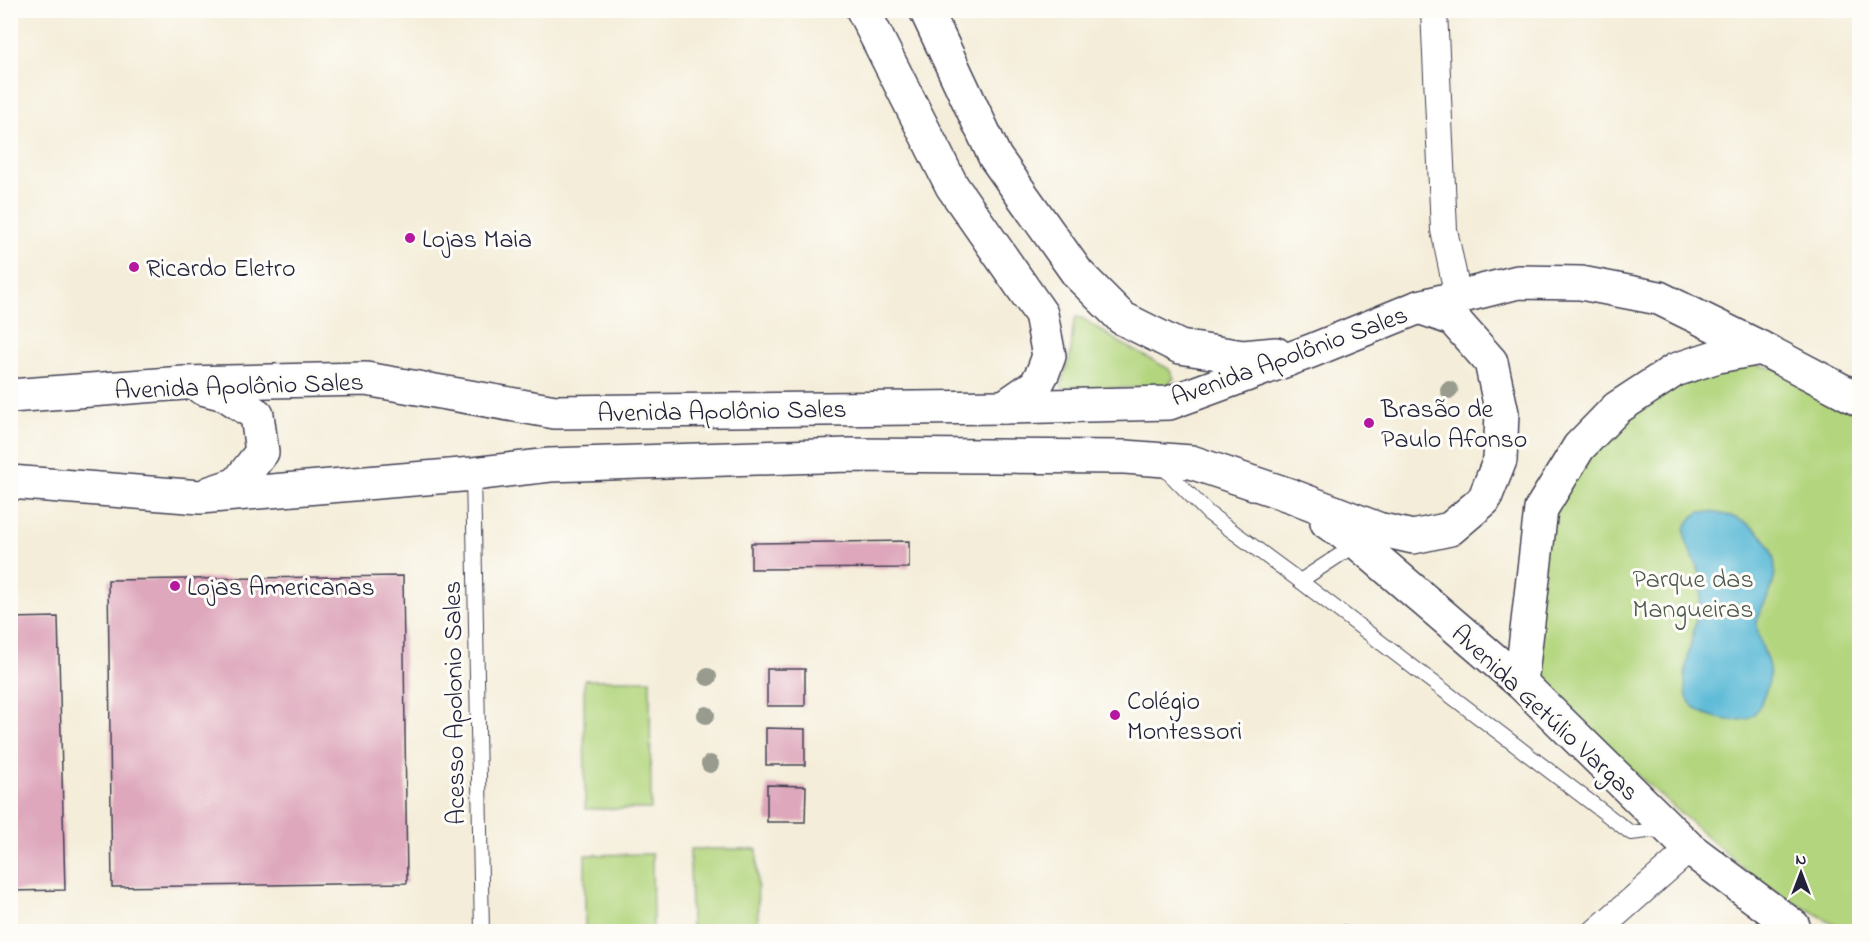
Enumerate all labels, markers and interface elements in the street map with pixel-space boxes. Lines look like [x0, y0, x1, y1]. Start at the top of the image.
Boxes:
place label: Lojas Maia [422, 222, 532, 260]
marker: Lojas Maia [403, 231, 417, 245]
place label: Ricardo Eletro [146, 251, 295, 289]
marker: Ricardo Eletro [127, 260, 141, 274]
street label: Avenida Apolônio Sales [1166, 297, 1414, 418]
street label: Avenida Apolônio Sales [114, 365, 364, 411]
street label: Avenida Apolônio Sales [597, 392, 847, 434]
place label: Brasão de Paulo Afonso [1380, 392, 1527, 460]
marker: Brasão de Paulo Afonso [1362, 416, 1376, 430]
park label: Parque das Mangueiras [1632, 562, 1754, 630]
place label: Lojas Americanas [187, 570, 375, 608]
marker: Lojas Americanas [168, 579, 182, 593]
street label: Acesso Apolonio Sales [435, 581, 477, 825]
street label: Avenida Getúlio Vargas [1441, 617, 1646, 812]
place label: Colégio Montessori [1127, 684, 1242, 752]
marker: Colégio Montessori [1108, 708, 1122, 722]
north arrow [1771, 843, 1831, 903]
text: N [1796, 848, 1807, 872]

